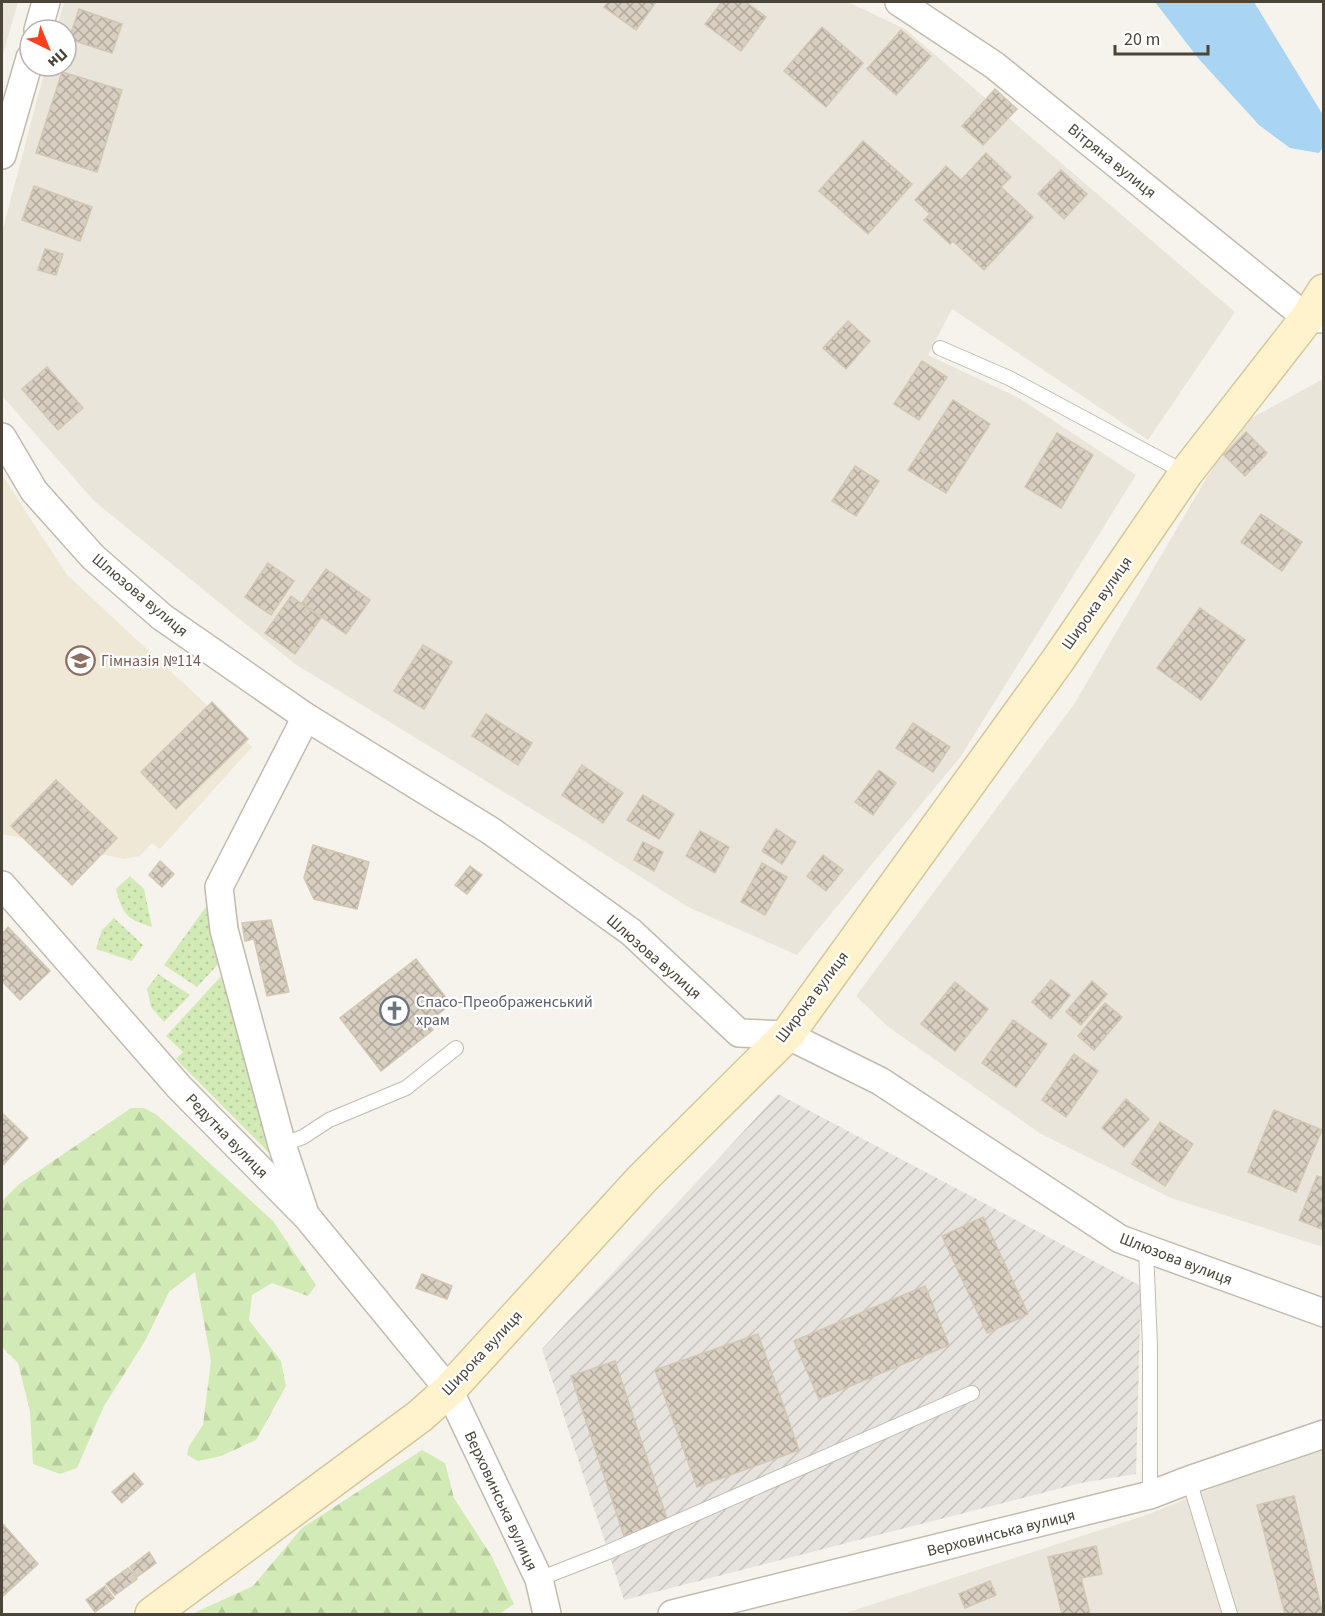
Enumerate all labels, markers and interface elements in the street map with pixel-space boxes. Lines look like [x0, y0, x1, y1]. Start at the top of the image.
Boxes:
north arrow [18, 18, 78, 78]
scale bar [1115, 18, 1208, 56]
text: 20 m [1124, 27, 1160, 52]
text: Пн [43, 43, 72, 73]
street label: Вітряна вулиця [1063, 118, 1161, 204]
street label: Шлюзова вулиця [87, 548, 193, 642]
street label: Широка вулиця [1057, 552, 1137, 654]
school or university icon: Гімназія №114 [64, 645, 96, 677]
place label: Гімназія №114 [101, 650, 201, 672]
street label: Шлюзова вулиця [602, 909, 706, 1005]
street label: Широка вулиця [770, 947, 854, 1047]
place label: Спасо-Преображенський храм [416, 991, 593, 1031]
church icon: Спасо-Преображенський храм [379, 995, 411, 1027]
street label: Редутна вулиця [181, 1089, 273, 1183]
street label: Шлюзова вулиця [1116, 1227, 1236, 1291]
street label: Широка вулиця [437, 1305, 527, 1401]
street label: Верховинська вулиця [459, 1427, 543, 1575]
street label: Верховинська вулиця [925, 1504, 1077, 1562]

